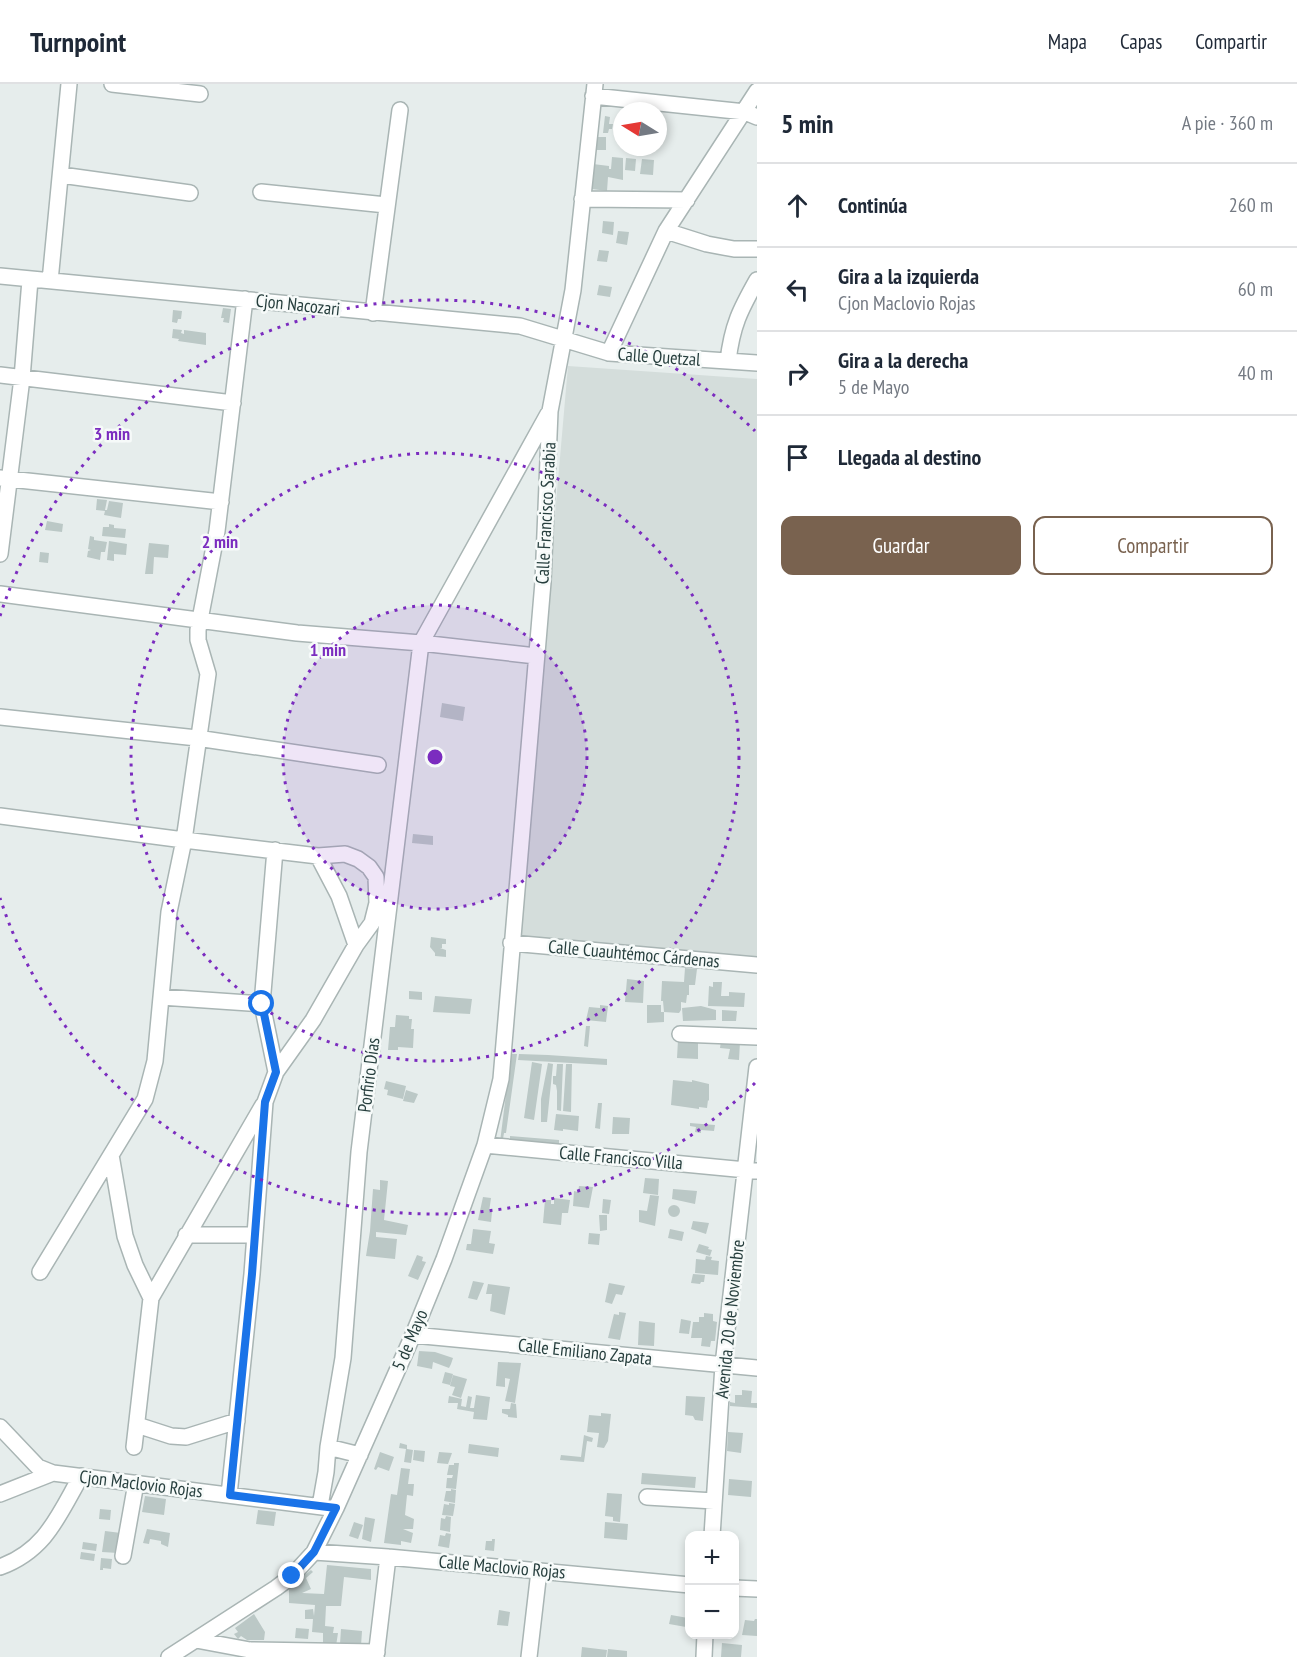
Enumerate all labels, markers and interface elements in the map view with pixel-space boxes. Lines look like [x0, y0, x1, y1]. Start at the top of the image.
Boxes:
text: Turnpoint [30, 23, 126, 60]
text: Mapa [1048, 28, 1087, 55]
text: Capas [1120, 28, 1162, 55]
text: Compartir [1195, 28, 1267, 55]
north arrow [613, 102, 667, 156]
text: 5 min [781, 107, 834, 140]
text: A pie · 360 m [1182, 110, 1273, 136]
icon: ahead [781, 189, 814, 222]
text: Continúa [838, 191, 907, 219]
text: 260 m [1229, 192, 1273, 218]
text: Gira a la izquierda [838, 262, 979, 290]
icon: left [781, 273, 814, 306]
text: 60 m [1238, 276, 1273, 302]
street label: Cjon Nacozari [255, 289, 341, 320]
text: Cjon Maclovio Rojas [838, 290, 976, 316]
street label: Calle Quetzal [617, 342, 702, 371]
text: Gira a la derecha [838, 346, 968, 374]
icon: right [781, 357, 814, 390]
text: 40 m [1238, 360, 1273, 386]
text: 5 de Mayo [838, 374, 909, 400]
text: 3 min [94, 422, 130, 445]
street label: Calle Francisco Sarabia [530, 441, 561, 585]
icon: arrive [781, 441, 814, 474]
text: Llegada al destino [838, 443, 981, 471]
button: Guardar [781, 516, 1021, 575]
button: Compartir [1033, 516, 1273, 575]
text: 2 min [202, 530, 238, 553]
text: 1 min [310, 638, 346, 661]
centre of rings [425, 747, 445, 767]
street label: Calle Cuauhtémoc Cárdenas [547, 935, 721, 972]
route start [248, 990, 274, 1016]
street label: Porfirio Días [353, 1036, 385, 1114]
street label: Calle Francisco Villa [558, 1141, 684, 1174]
street label: Avenida 20 de Noviembre [710, 1238, 749, 1399]
street label: 5 de Mayo [386, 1306, 433, 1374]
street label: Calle Emiliano Zapata [517, 1333, 653, 1370]
street label: Cjon Maclovio Rojas [78, 1465, 204, 1502]
map controls [685, 1531, 739, 1639]
button: + [685, 1531, 739, 1585]
street label: Calle Maclovio Rojas [438, 1550, 566, 1583]
route end [278, 1562, 304, 1588]
button: − [685, 1585, 739, 1639]

